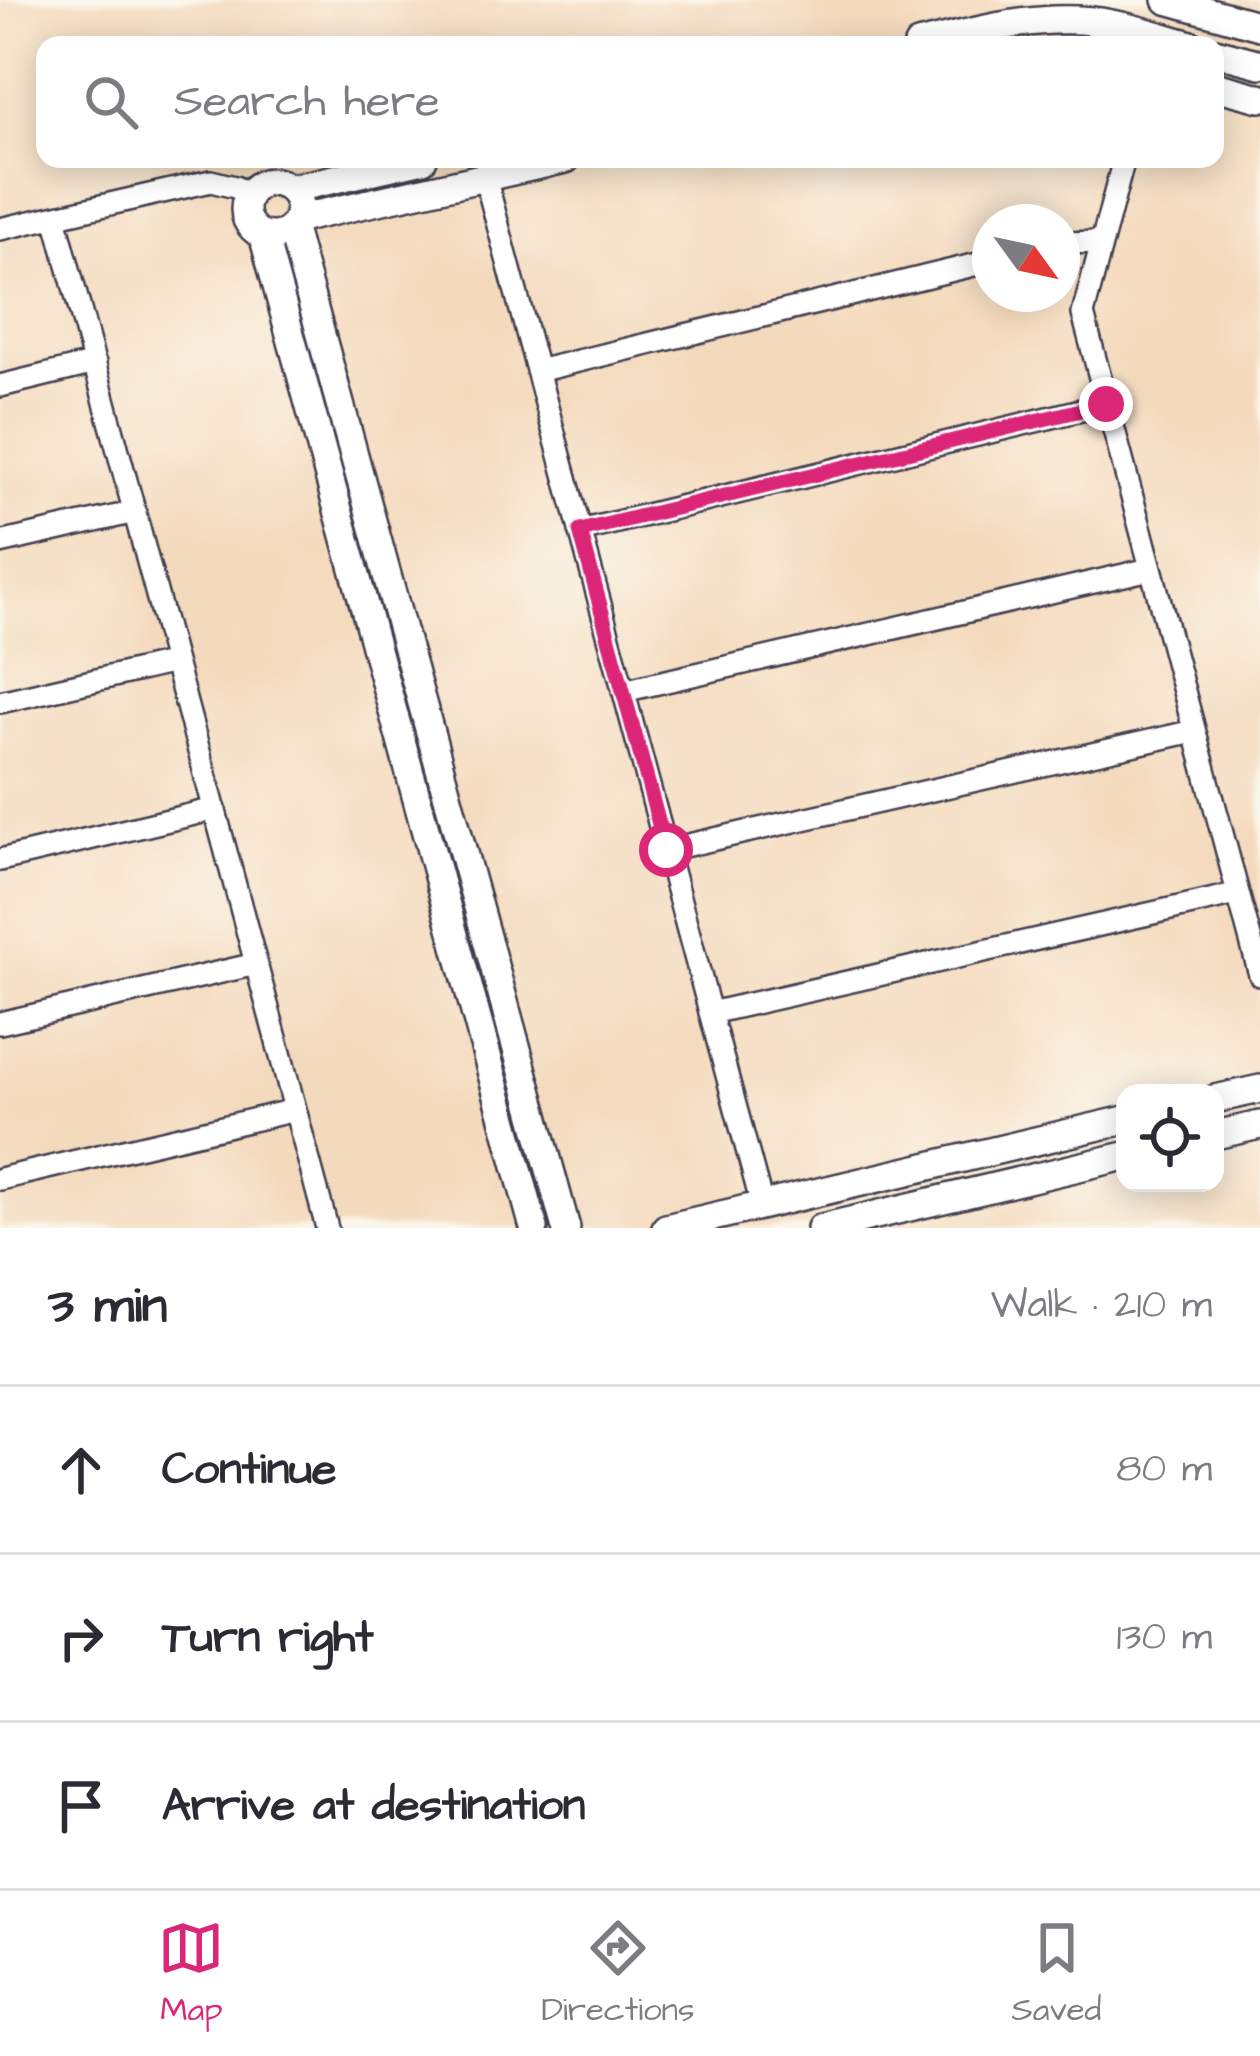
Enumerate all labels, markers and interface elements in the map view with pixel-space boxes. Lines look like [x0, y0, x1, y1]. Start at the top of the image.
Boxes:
search box [36, 36, 1224, 168]
icon: search [78, 69, 144, 135]
text: Search here [174, 71, 440, 133]
north arrow [972, 204, 1080, 312]
route end [1079, 377, 1133, 431]
route start [639, 823, 693, 877]
map controls [1116, 1084, 1224, 1192]
button: locate [1116, 1084, 1224, 1192]
text: 3 min [48, 1271, 167, 1342]
text: Walk · 210 m [991, 1279, 1212, 1333]
icon: ahead [48, 1437, 114, 1503]
text: Continue [162, 1439, 336, 1501]
text: 80 m [1116, 1443, 1212, 1497]
icon: right [48, 1605, 114, 1671]
text: Turn right [162, 1607, 374, 1669]
text: 130 m [1117, 1611, 1212, 1665]
icon: arrive [48, 1773, 114, 1839]
text: Arrive at destination [162, 1775, 585, 1837]
tab: Map [158, 1915, 224, 2033]
tab: Directions [541, 1915, 695, 2033]
tab: Saved [1012, 1915, 1102, 2033]

